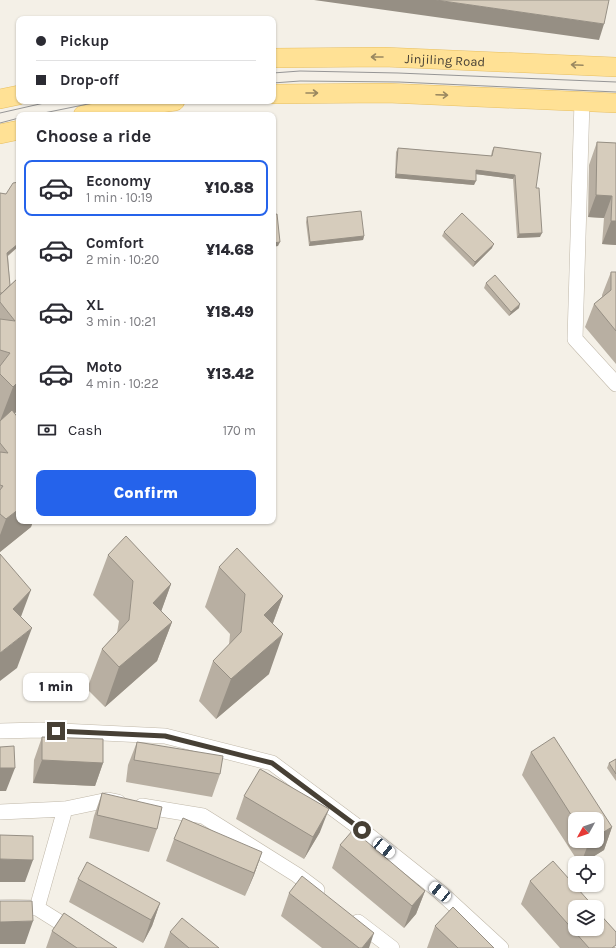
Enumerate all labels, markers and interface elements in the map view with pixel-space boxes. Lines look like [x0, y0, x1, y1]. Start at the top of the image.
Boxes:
text: Pickup [60, 32, 109, 50]
street label: Jinjiling Road [404, 50, 486, 69]
one-way arrow [371, 53, 384, 61]
one-way arrow [571, 62, 584, 69]
text: Drop-off [60, 71, 119, 89]
one-way arrow [305, 89, 318, 97]
one-way arrow [435, 92, 448, 99]
text: Choose a ride [36, 125, 151, 147]
icon: car [38, 170, 74, 206]
text: Economy [86, 172, 151, 190]
text: ¥10.88 [205, 179, 254, 197]
text: 1 min · 10:19 [86, 190, 153, 205]
icon: car [38, 232, 74, 268]
text: Comfort [86, 234, 144, 252]
text: ¥14.68 [206, 241, 254, 259]
text: 2 min · 10:20 [86, 252, 159, 267]
icon: car [38, 294, 74, 330]
text: XL [86, 296, 104, 314]
text: ¥18.49 [206, 303, 254, 321]
text: 3 min · 10:21 [86, 314, 156, 329]
icon: car [38, 356, 74, 392]
text: Moto [86, 358, 122, 376]
text: ¥13.42 [206, 365, 254, 383]
text: 4 min · 10:22 [86, 376, 159, 391]
icon: cash [36, 419, 58, 441]
text: Cash [68, 421, 102, 439]
text: 170 m [223, 423, 256, 438]
button: Confirm [36, 470, 256, 516]
callout: 1 min [23, 673, 89, 701]
text: 1 min [39, 679, 73, 694]
route end [47, 722, 65, 740]
north arrow [568, 812, 604, 848]
map controls [568, 812, 604, 936]
route start [353, 821, 371, 839]
car [371, 836, 397, 860]
button: locate [568, 856, 604, 892]
car [427, 880, 453, 904]
button: layers [568, 900, 604, 936]

